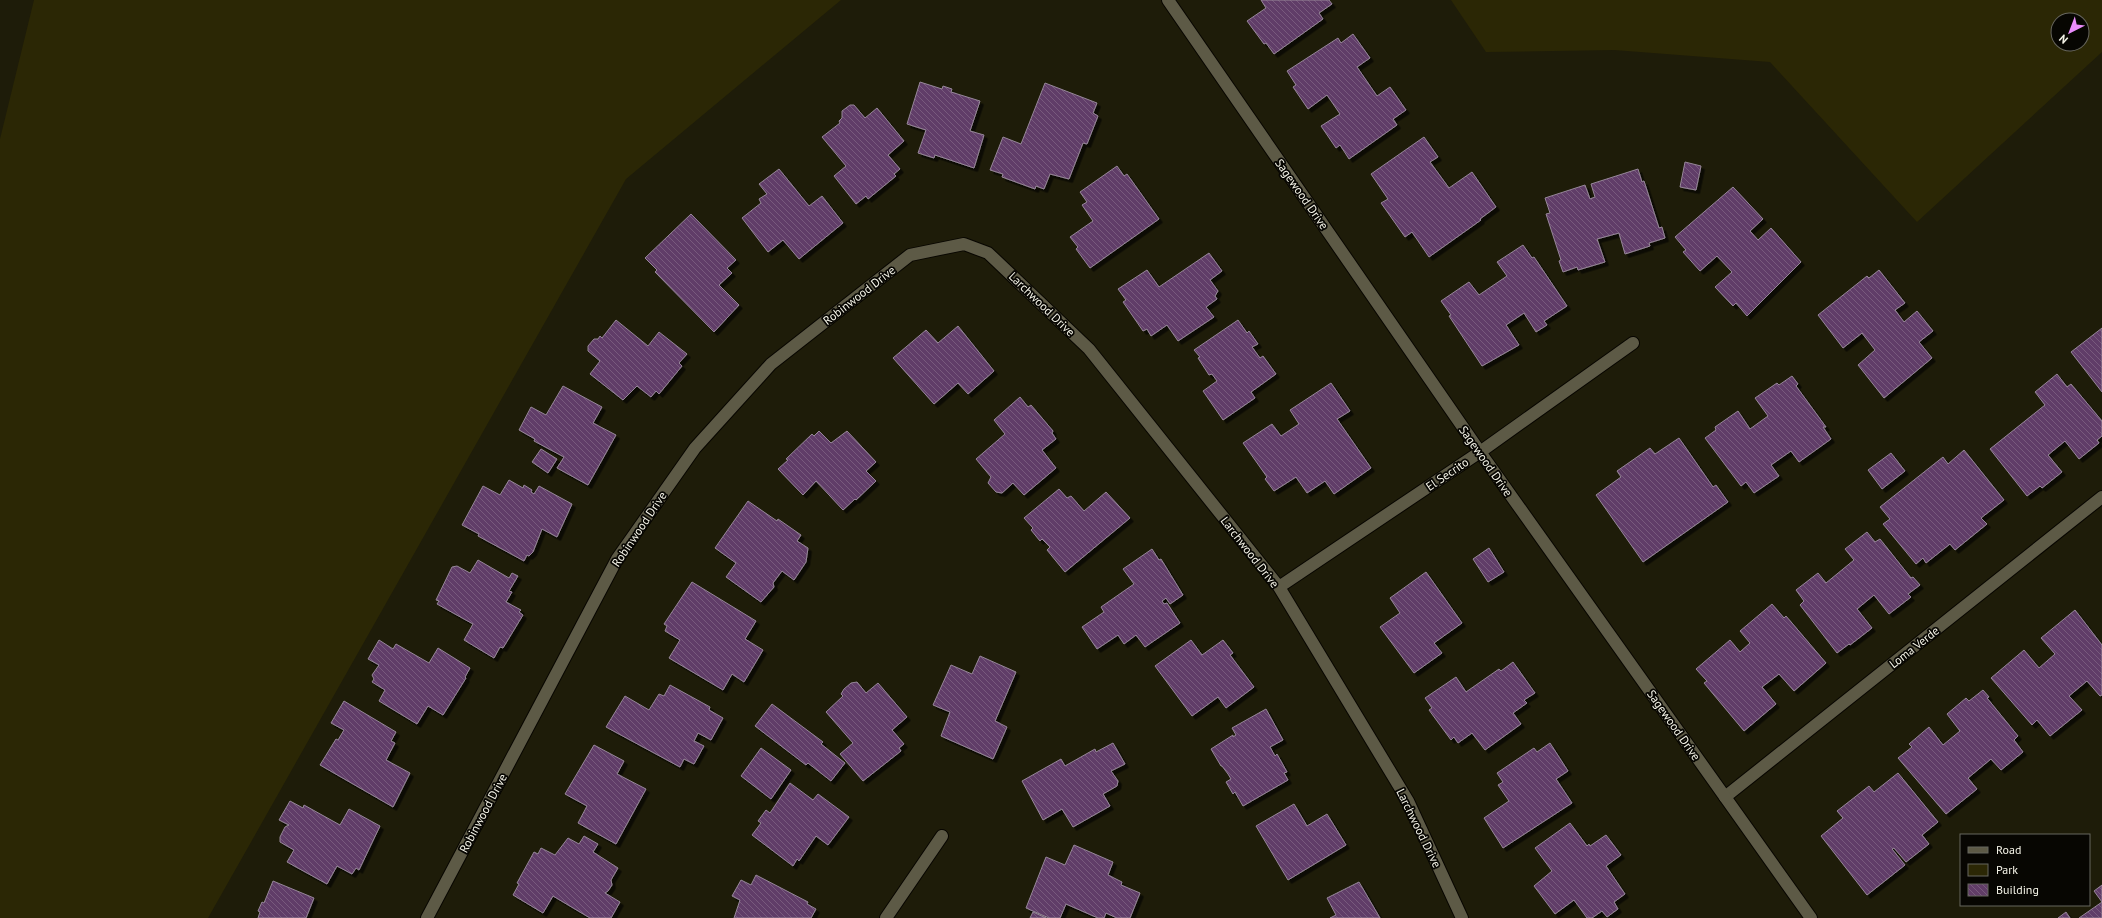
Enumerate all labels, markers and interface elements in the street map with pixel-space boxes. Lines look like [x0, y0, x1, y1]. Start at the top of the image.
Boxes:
north arrow [2050, 12, 2090, 52]
text: N [2056, 32, 2071, 47]
street label: Sagewood Drive [1272, 156, 1332, 232]
street label: Robinwood Drive [820, 262, 898, 328]
street label: Larchwood Drive [1006, 269, 1078, 339]
street label: Sagewood Drive [1456, 423, 1516, 499]
street label: El Secrito [1423, 454, 1471, 494]
street label: Robinwood Drive [608, 489, 670, 569]
street label: Larchwood Drive [1218, 513, 1282, 591]
street label: Loma Verde [1886, 623, 1942, 671]
street label: Sagewood Drive [1644, 687, 1704, 763]
street label: Robinwood Drive [456, 771, 510, 855]
street label: Larchwood Drive [1393, 786, 1445, 870]
legend [1960, 834, 2090, 906]
text: Road [1996, 842, 2021, 857]
text: Park [1996, 862, 2018, 877]
text: Building [1996, 882, 2039, 897]

